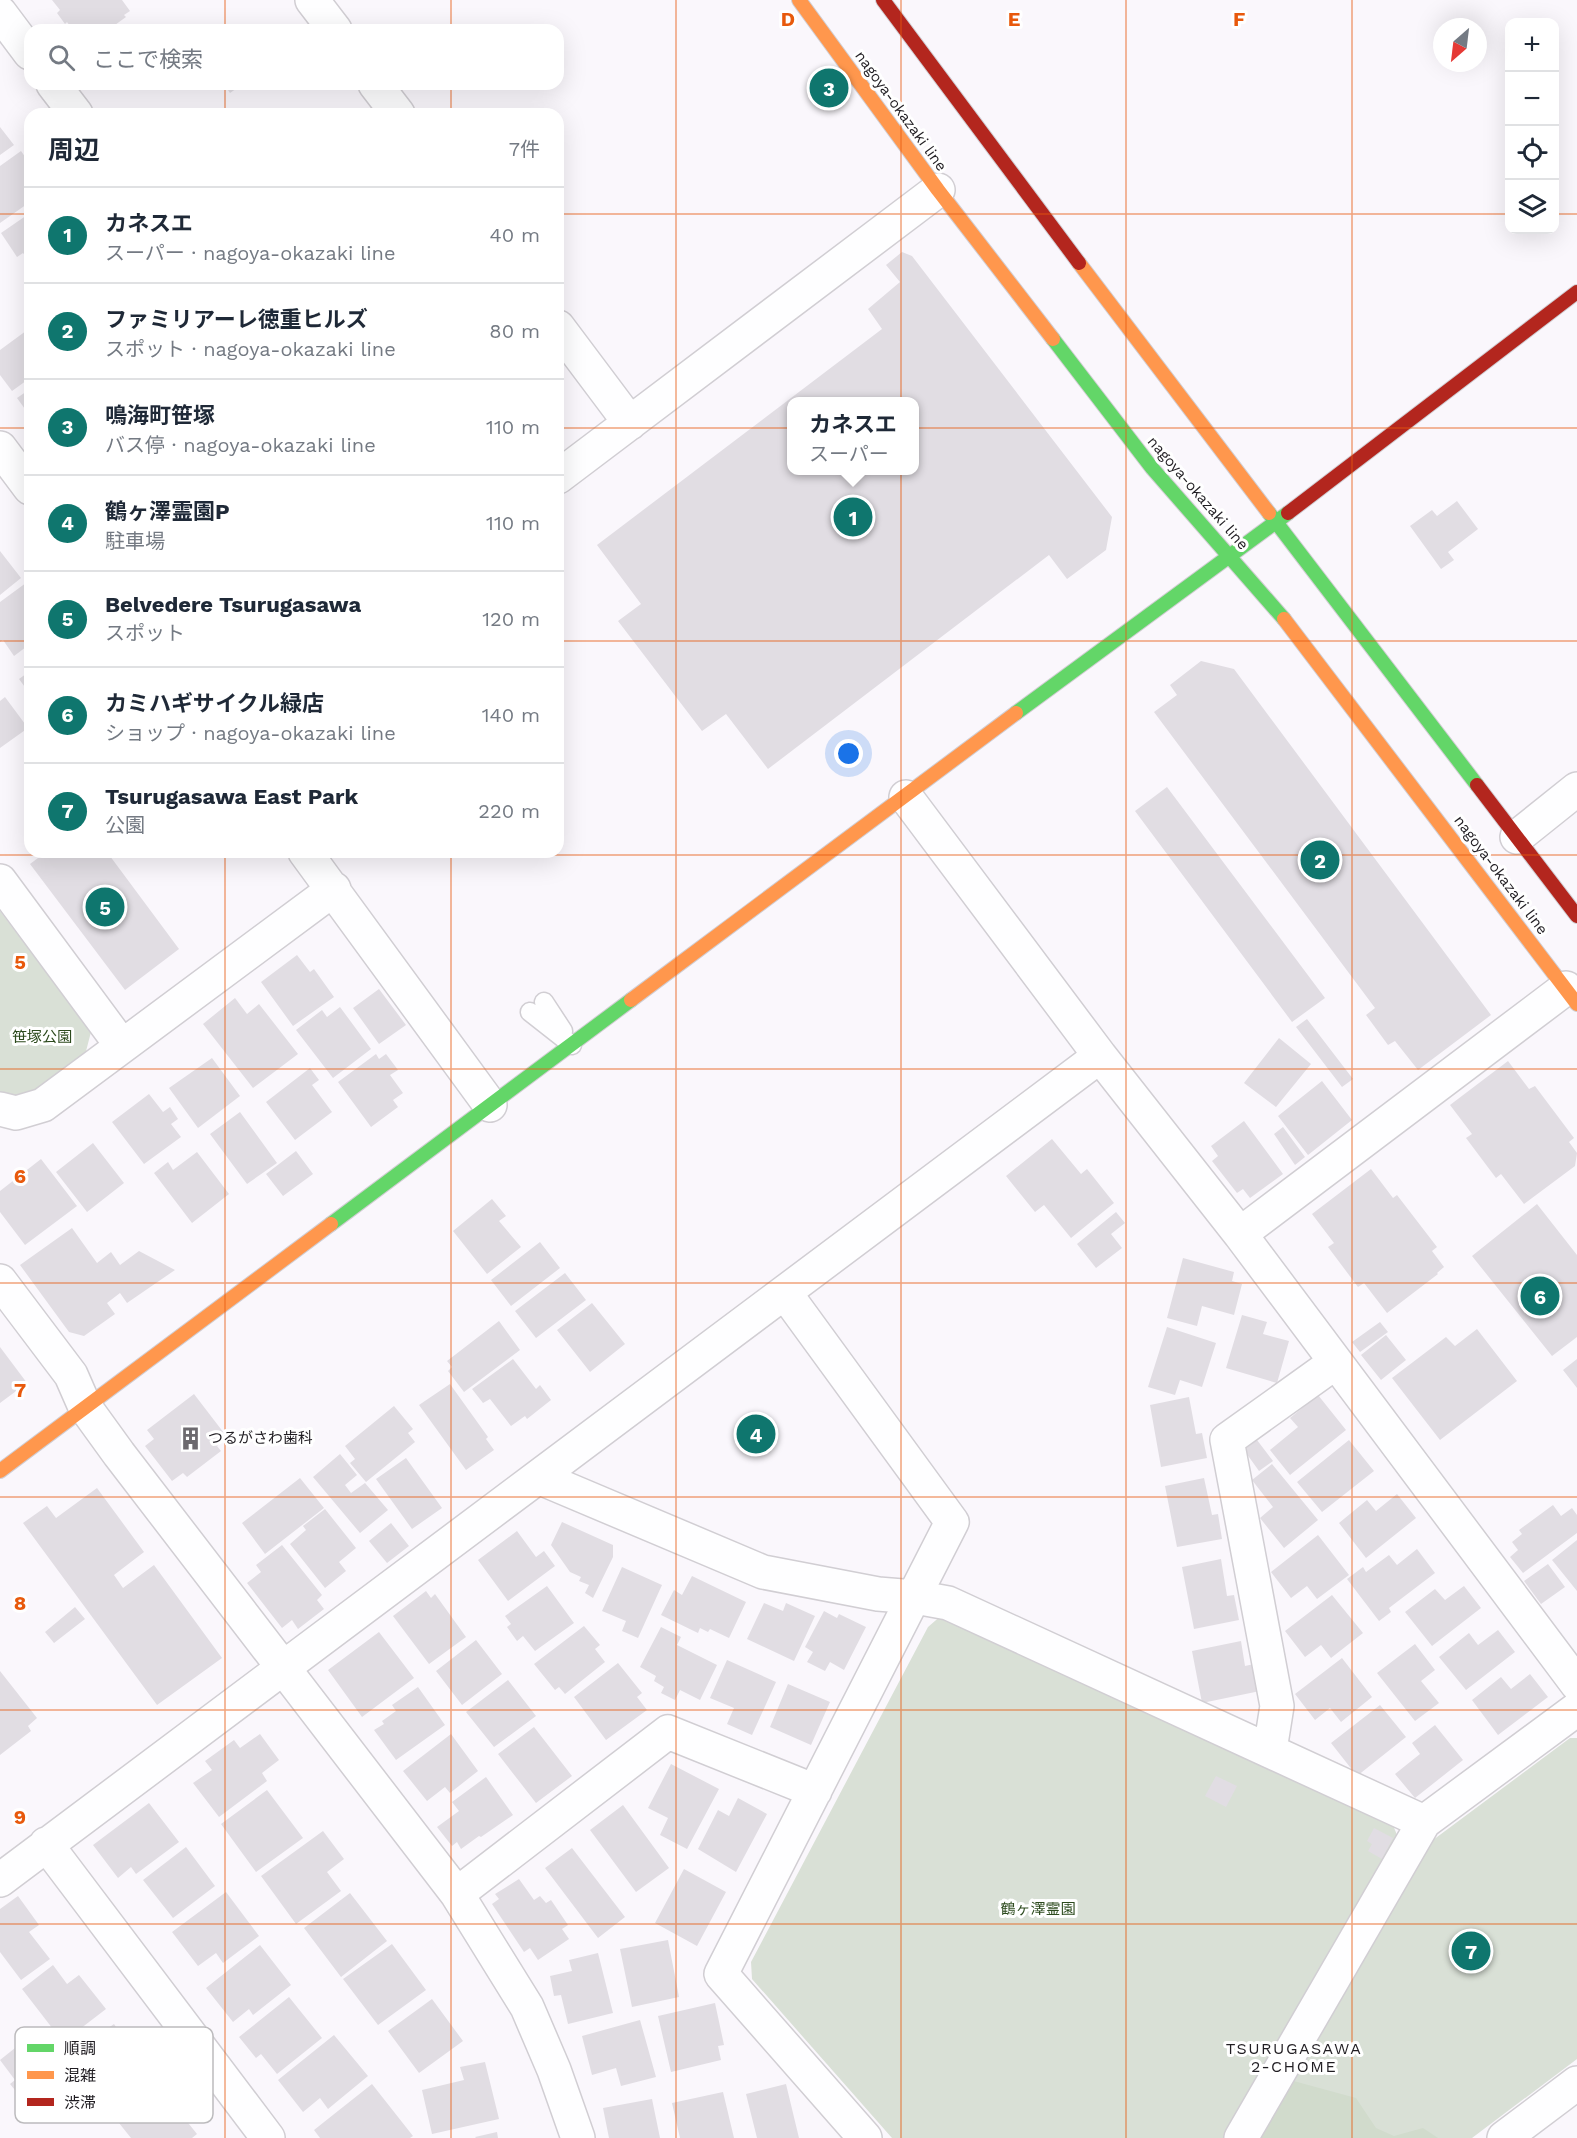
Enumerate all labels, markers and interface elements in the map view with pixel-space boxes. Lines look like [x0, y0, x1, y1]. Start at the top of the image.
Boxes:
text: D [781, 7, 795, 31]
text: E [1008, 7, 1020, 31]
text: F [1233, 7, 1245, 31]
north arrow [1433, 18, 1487, 72]
map controls [1505, 18, 1559, 234]
button: + [1505, 18, 1559, 72]
search box [24, 24, 564, 90]
icon: search [45, 41, 78, 74]
text: ここで検索 [93, 47, 203, 72]
street label: nagoya-okazaki line [851, 47, 951, 175]
pin: 3 [810, 66, 848, 110]
button: − [1505, 72, 1559, 126]
button: locate [1505, 126, 1559, 180]
text: 周辺 [48, 135, 100, 165]
text: 7件 [509, 137, 540, 161]
button: layers [1505, 180, 1559, 234]
text: カネスエ [105, 211, 193, 236]
text: 1 [63, 223, 72, 247]
text: 40 m [489, 223, 540, 247]
text: スーパー · nagoya-okazaki line [105, 241, 396, 265]
text: ファミリアーレ徳重ヒルズ [105, 307, 368, 332]
text: 2 [62, 319, 73, 343]
text: 80 m [489, 319, 540, 343]
text: スポット · nagoya-okazaki line [105, 337, 396, 361]
popup [787, 397, 919, 475]
text: 鳴海町笹塚 [105, 403, 215, 428]
text: カネスエ [809, 412, 897, 437]
text: 3 [62, 415, 73, 439]
text: 110 m [486, 415, 540, 439]
text: バス停 · nagoya-okazaki line [105, 433, 376, 457]
street label: nagoya-okazaki line [1144, 433, 1252, 553]
text: スーパー [809, 442, 889, 466]
pin: 1 [834, 494, 872, 540]
text: 鶴ヶ澤霊園P [105, 499, 230, 524]
text: 4 [61, 511, 74, 535]
text: 110 m [486, 511, 540, 535]
text: 駐車場 [105, 529, 165, 553]
text: Belvedere Tsurugasawa [105, 592, 361, 617]
text: 5 [62, 607, 73, 631]
text: 120 m [482, 607, 540, 631]
text: スポット [105, 621, 185, 645]
text: カミハギサイクル緑店 [105, 691, 324, 716]
text: 6 [61, 703, 74, 727]
text: 140 m [482, 703, 540, 727]
text: ショップ · nagoya-okazaki line [105, 721, 396, 745]
your location [834, 739, 863, 768]
text: Tsurugasawa East Park [105, 784, 358, 809]
text: 7 [61, 799, 74, 823]
text: 220 m [478, 799, 540, 823]
street label: nagoya-okazaki line [1450, 812, 1552, 938]
text: 公園 [105, 813, 145, 837]
pin: 2 [1300, 838, 1340, 882]
pin: 5 [86, 884, 124, 930]
text: 5 [14, 950, 26, 974]
park label: 笹塚公園 [12, 1028, 72, 1046]
text: 6 [14, 1164, 26, 1188]
pin: 6 [1520, 1274, 1560, 1318]
text: 7 [14, 1378, 26, 1402]
pin: 4 [736, 1412, 776, 1456]
building icon: つるがさわ歯科 [177, 1425, 203, 1451]
place label: つるがさわ歯科 [208, 1429, 313, 1447]
text: 8 [14, 1591, 26, 1615]
text: 9 [14, 1805, 26, 1829]
park label: 鶴ヶ澤霊園 [1000, 1900, 1076, 1918]
pin: 7 [1452, 1928, 1490, 1974]
legend [15, 2027, 213, 2123]
text: 順調 [64, 2039, 96, 2058]
district label: TSURUGASAWA 2-CHOME [1226, 2039, 1362, 2076]
text: 混雑 [64, 2066, 96, 2085]
text: 渋滞 [64, 2093, 96, 2112]

